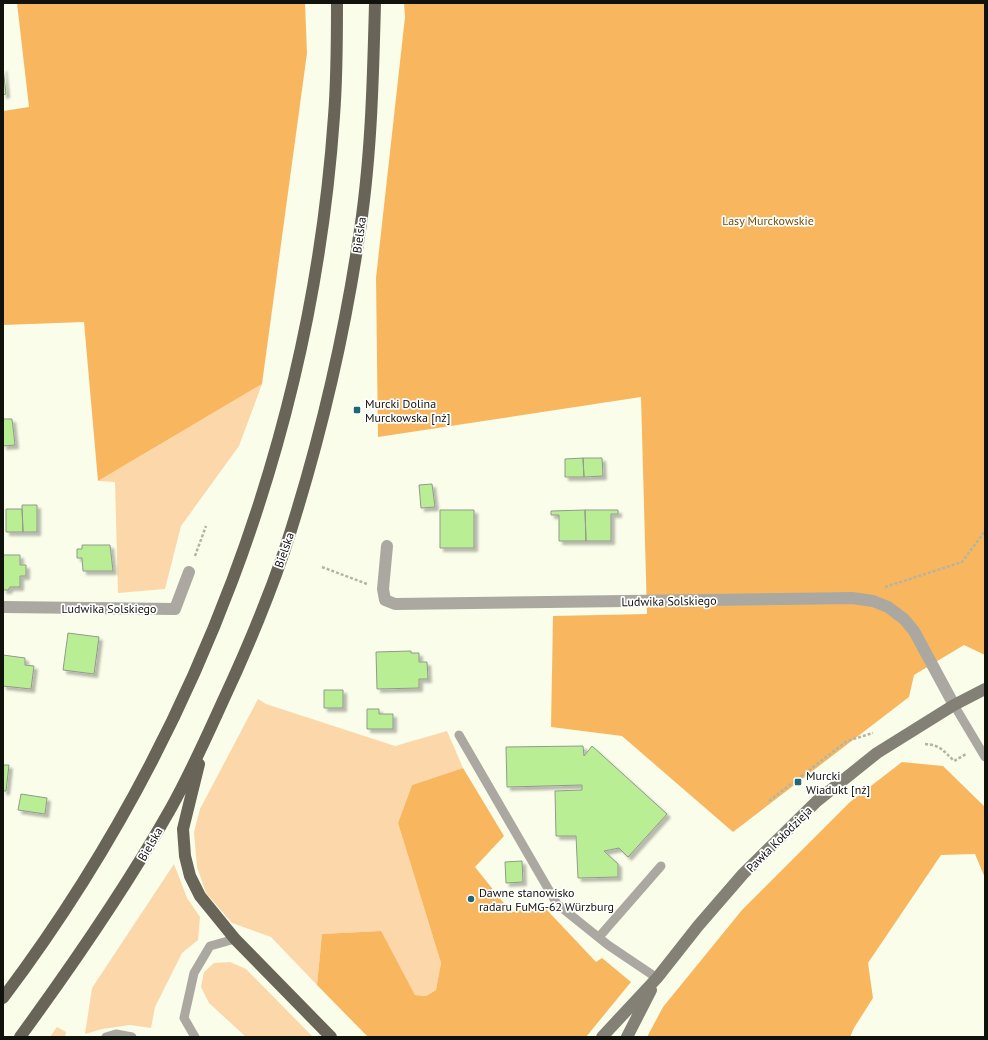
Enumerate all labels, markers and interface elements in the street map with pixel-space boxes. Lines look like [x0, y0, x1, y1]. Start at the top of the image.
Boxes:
park label: Lasy Murckowskie [722, 213, 814, 228]
street label: Bielska [349, 216, 369, 254]
place label: Murcki Dolina Murckowska [nż] [365, 396, 450, 425]
marker: Murcki Dolina Murckowska [nż] [352, 405, 362, 415]
street label: Bielska [271, 530, 297, 570]
street label: Ludwika Solskiego [621, 593, 717, 609]
street label: Ludwika Solskiego [62, 601, 157, 616]
place label: Murcki Wiadukt [nż] [806, 768, 870, 797]
marker: Murcki Wiadukt [nż] [793, 777, 803, 787]
street label: Pawła Kołodzieja [743, 803, 815, 875]
street label: Bielska [134, 824, 166, 864]
place label: Dawne stanowisko radaru FuMG-62 Würzburg [479, 885, 614, 914]
marker: Dawne stanowisko radaru FuMG-62 Würzburg [466, 894, 476, 904]

